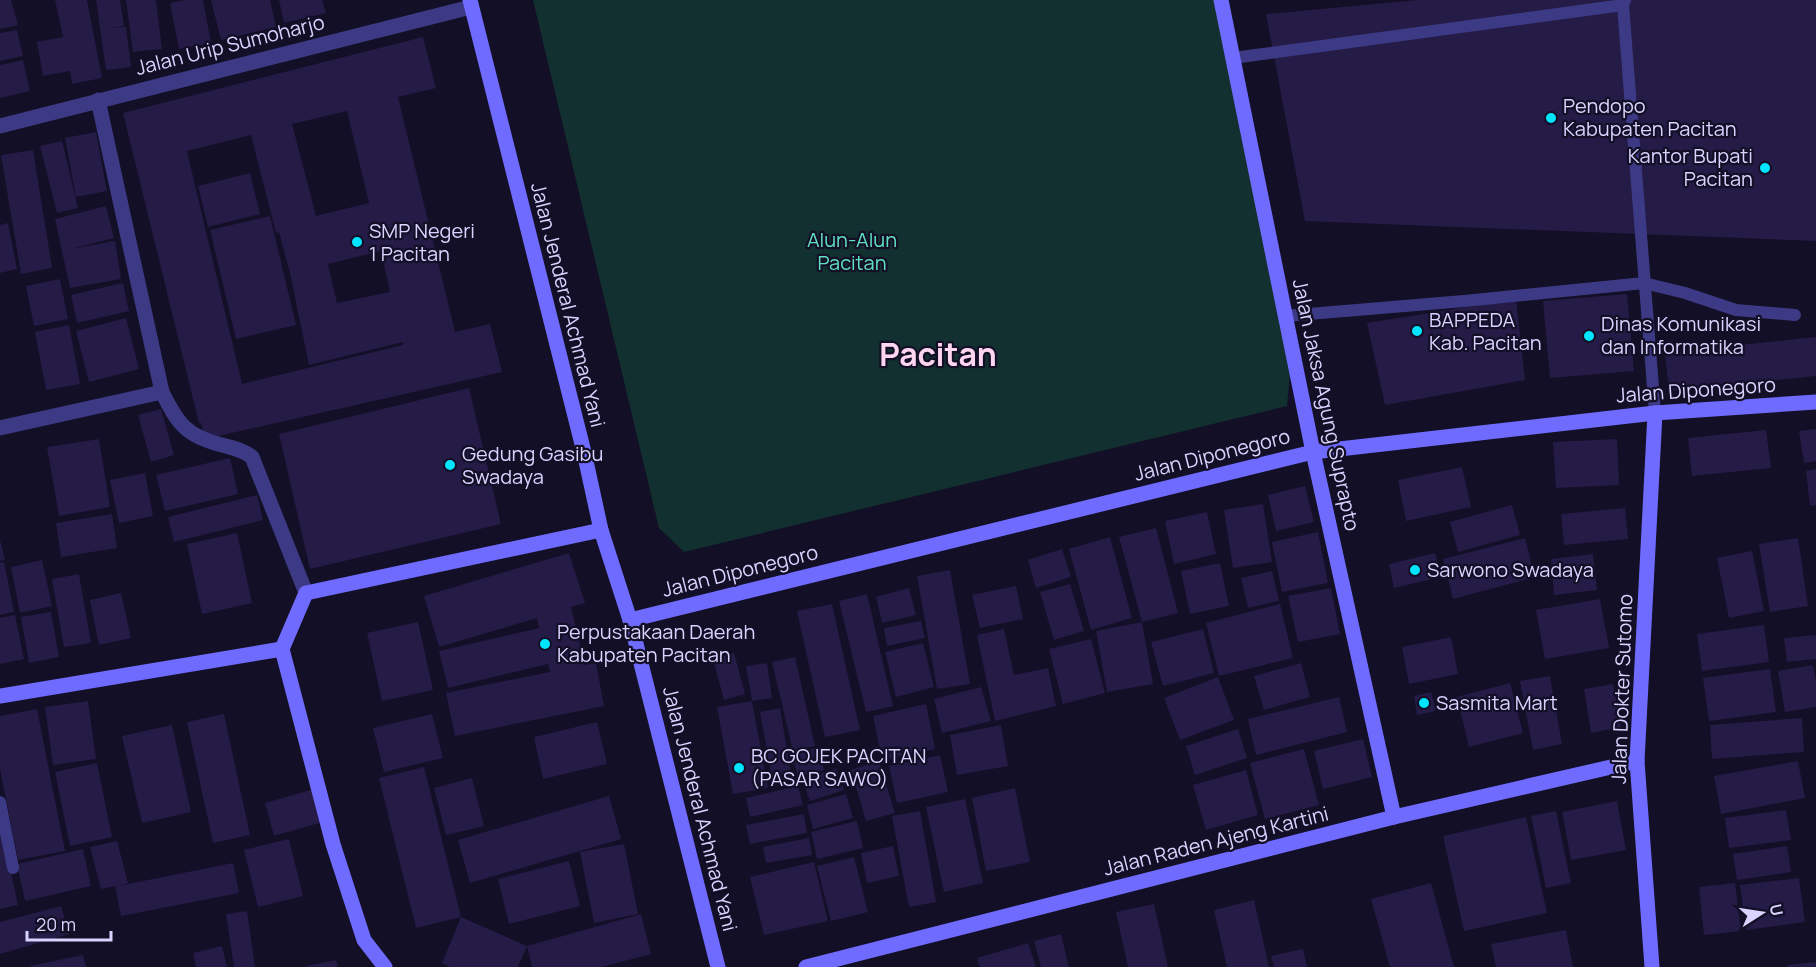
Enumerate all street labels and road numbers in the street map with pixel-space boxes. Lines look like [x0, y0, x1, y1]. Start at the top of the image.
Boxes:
street label: Jalan Urip Sumoharjo [133, 8, 327, 81]
street label: Jalan Jenderal Achmad Yani [525, 180, 612, 430]
street label: Jalan Jaksa Agung Suprapto [1287, 276, 1366, 534]
street label: Jalan Diponegoro [1615, 370, 1777, 409]
street label: Jalan Diponegoro [1131, 422, 1293, 487]
street label: Jalan Diponegoro [659, 538, 821, 603]
street label: Jalan Dokter Sutomo [1605, 593, 1638, 784]
street label: Jalan Jenderal Achmad Yani [657, 684, 744, 934]
street label: Jalan Raden Ajeng Kartini [1100, 799, 1331, 882]

